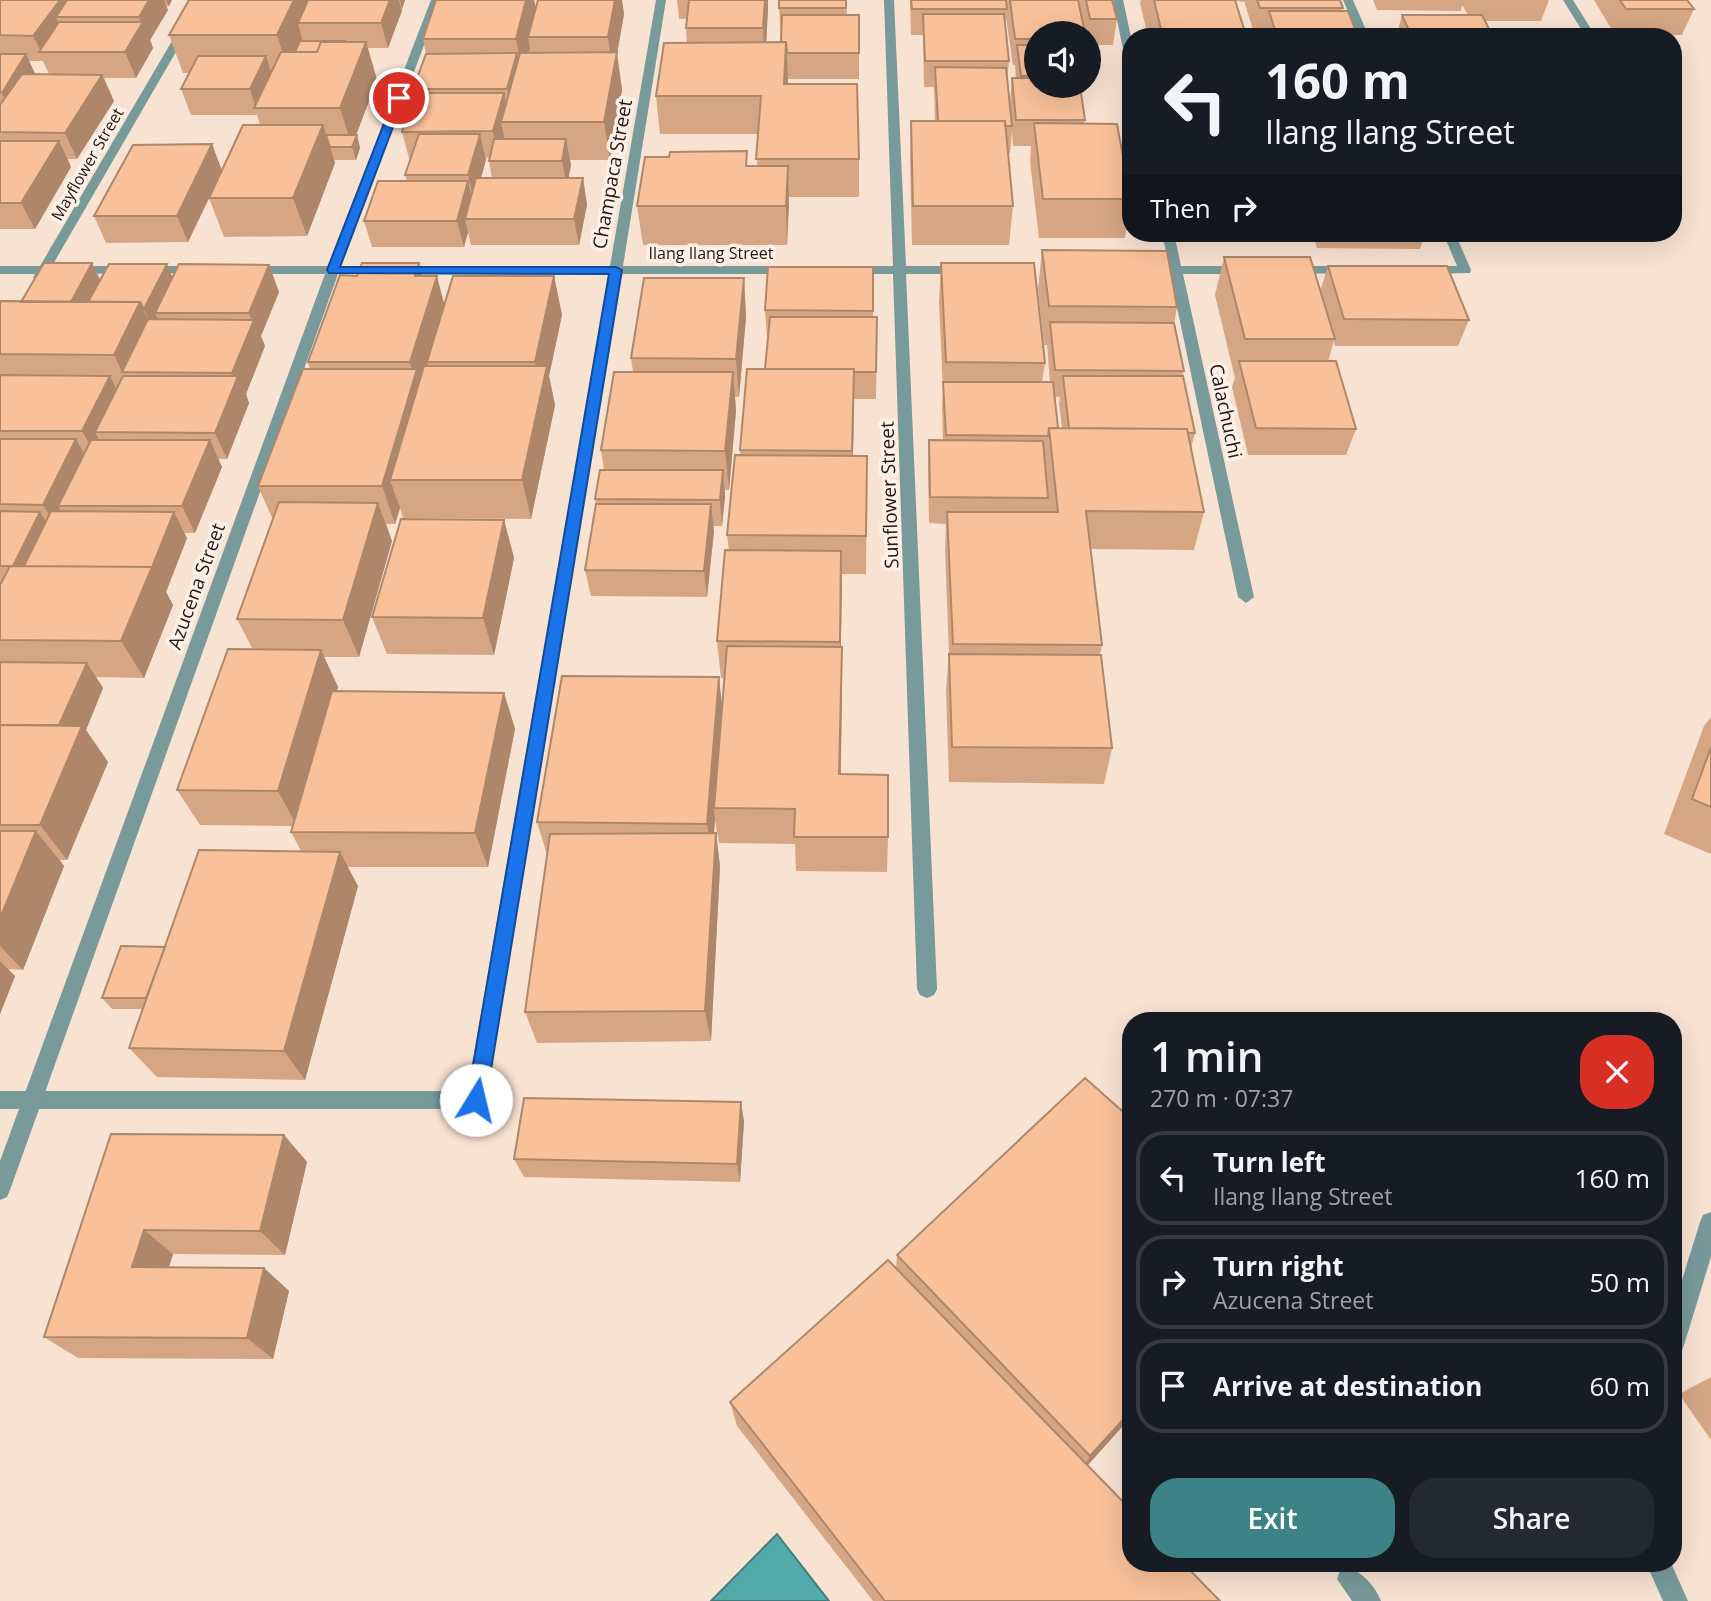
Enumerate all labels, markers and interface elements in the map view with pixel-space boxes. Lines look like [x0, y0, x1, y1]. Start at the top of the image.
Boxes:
map controls [1024, 21, 1101, 98]
button: sound [1024, 21, 1101, 98]
text: 160 m [1265, 47, 1410, 113]
icon: left [1150, 56, 1241, 147]
pin [369, 68, 429, 128]
icon: arrive [380, 79, 418, 117]
street label: Champaca Street [586, 97, 638, 251]
street label: Mayflower Street [46, 103, 128, 225]
text: Ilang Ilang Street [1265, 110, 1515, 153]
icon: right [1225, 189, 1263, 227]
text: Then [1150, 190, 1211, 226]
street label: Ilang Ilang Street [649, 242, 774, 264]
street label: Calachuchi [1203, 361, 1249, 461]
street label: Sunflower Street [873, 421, 905, 569]
street label: Azucena Street [161, 519, 231, 653]
text: 1 min [1150, 1027, 1263, 1084]
button: close [1580, 1035, 1654, 1109]
position arrow [439, 1063, 513, 1137]
text: 270 m · 07:37 [1150, 1082, 1293, 1114]
text: Turn left [1213, 1144, 1325, 1180]
icon: left [1154, 1159, 1192, 1197]
text: 160 m [1575, 1160, 1650, 1196]
text: Ilang Ilang Street [1213, 1180, 1392, 1212]
text: Turn right [1213, 1248, 1344, 1284]
icon: right [1154, 1263, 1192, 1301]
text: 50 m [1589, 1264, 1650, 1300]
text: Azucena Street [1213, 1284, 1373, 1316]
icon: arrive [1154, 1367, 1192, 1405]
text: Arrive at destination [1213, 1368, 1482, 1404]
text: 60 m [1589, 1368, 1650, 1404]
button: Exit [1150, 1478, 1395, 1558]
button: Share [1409, 1478, 1654, 1558]

